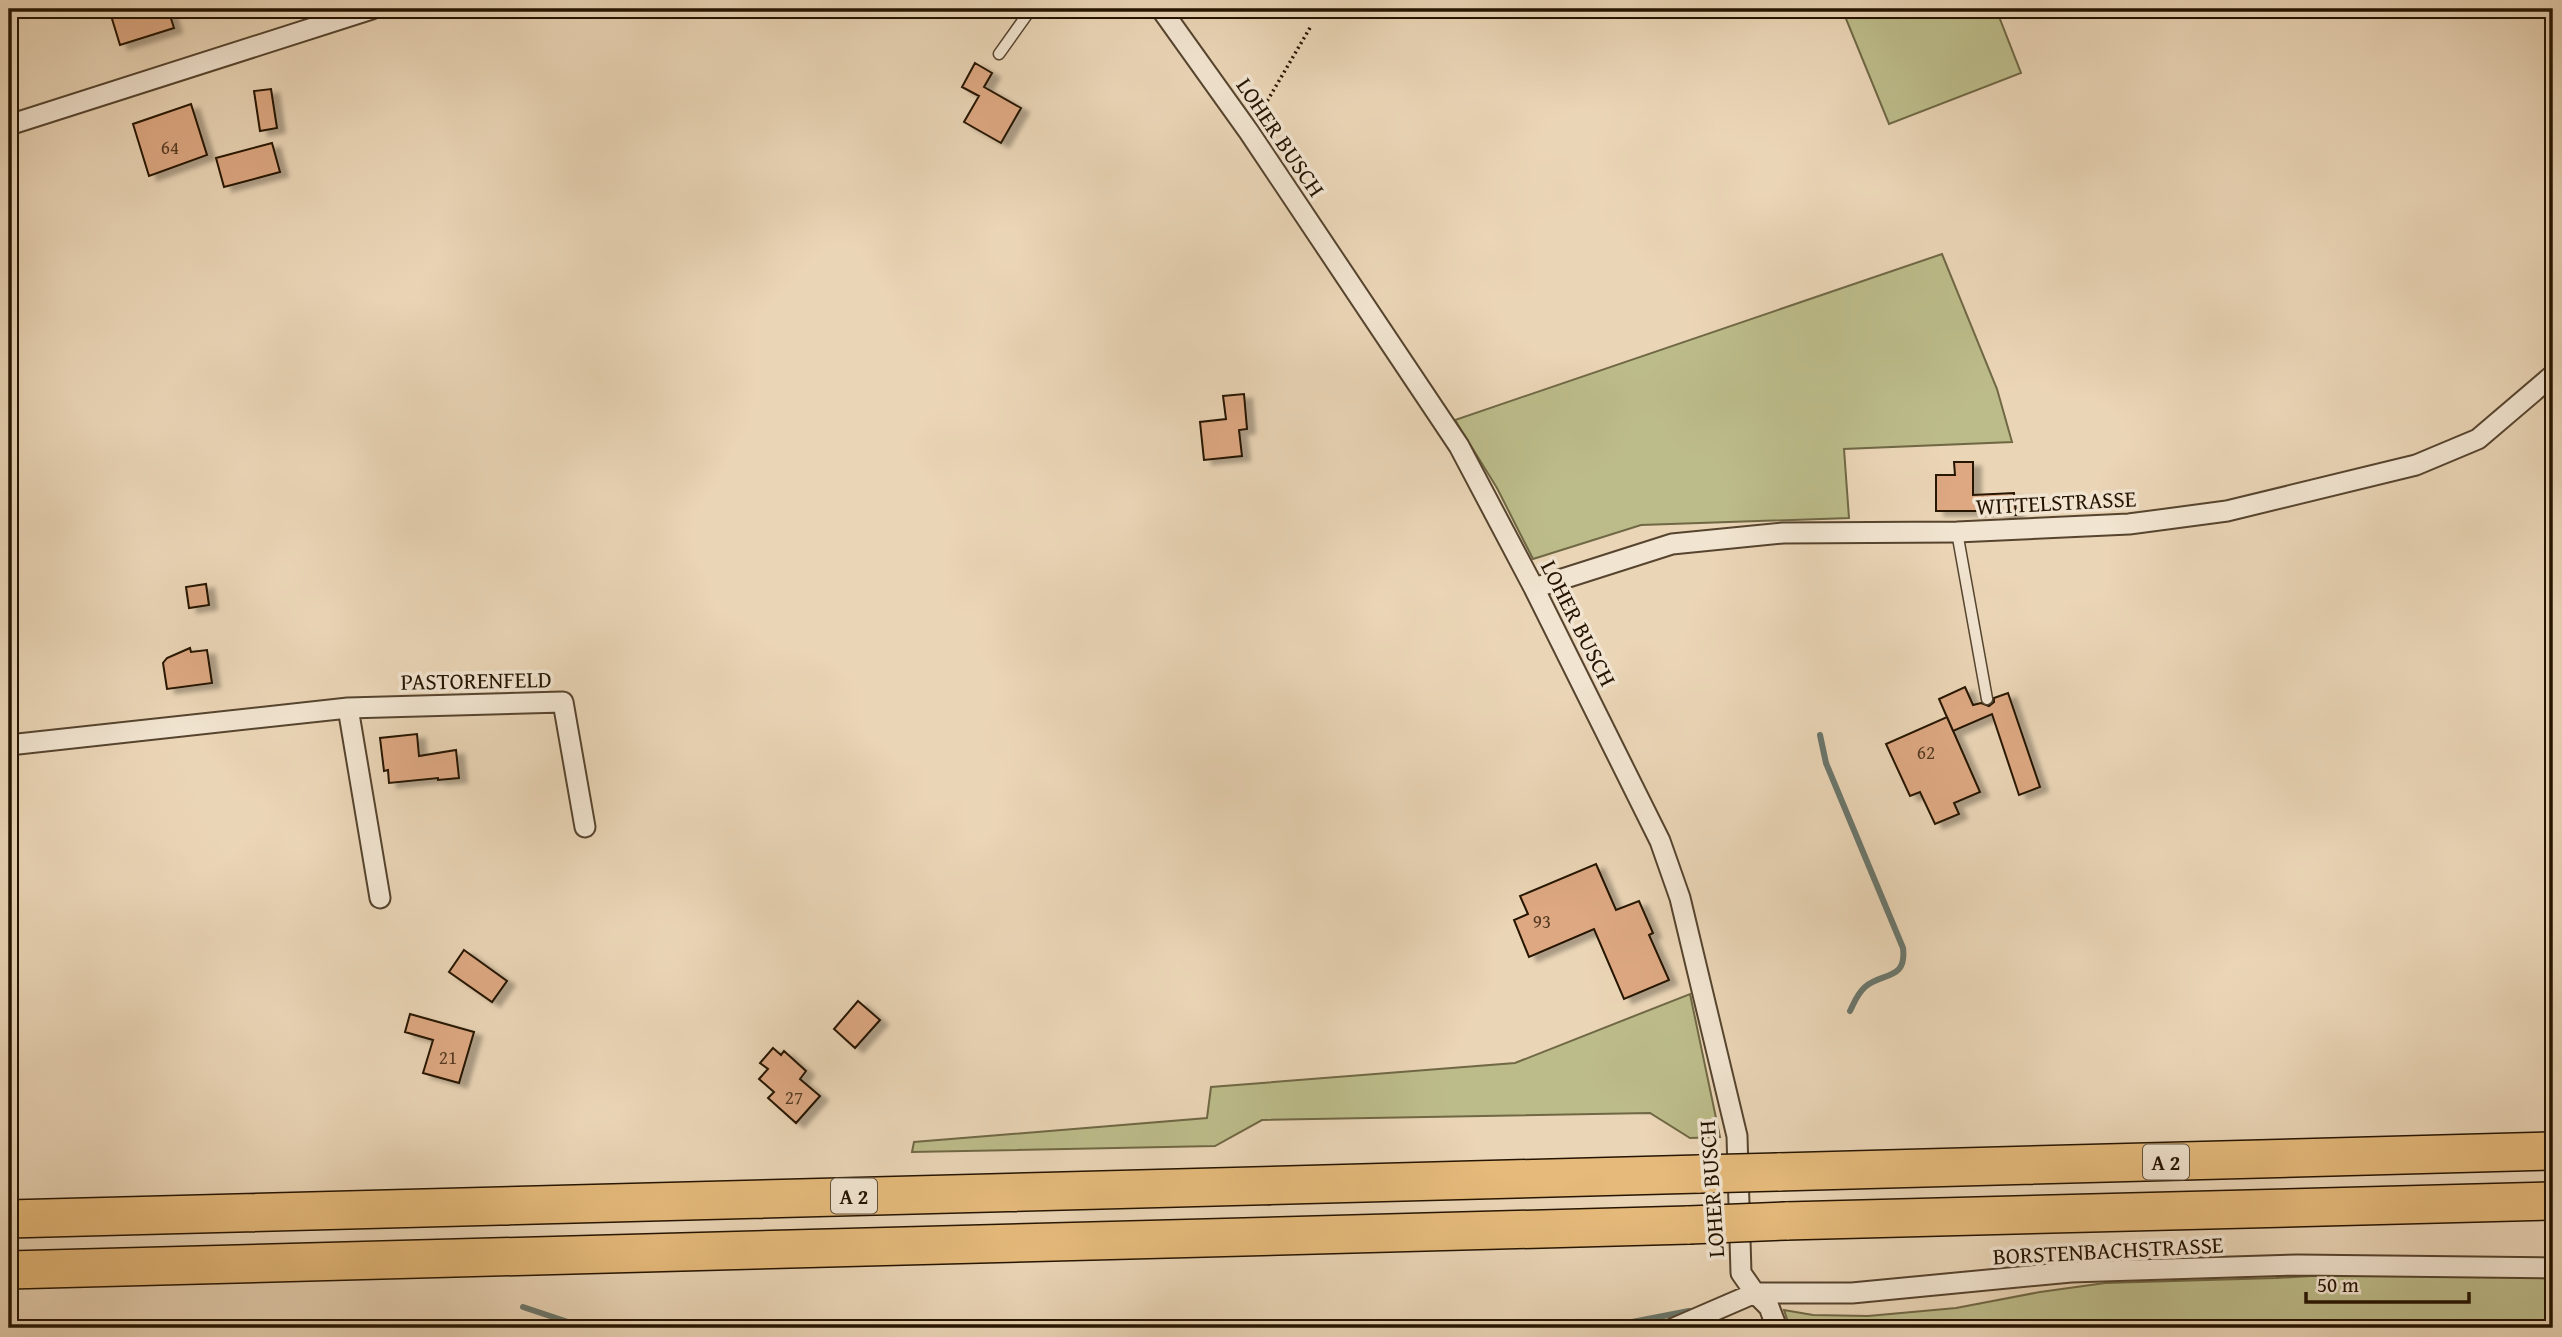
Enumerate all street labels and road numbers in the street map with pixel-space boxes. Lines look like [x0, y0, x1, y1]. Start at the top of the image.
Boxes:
street label: LOHER BUSCH [1229, 71, 1333, 203]
street label: WITTELSTRASSE [1975, 481, 2137, 523]
street label: LOHER BUSCH [1533, 554, 1625, 692]
street label: PASTORENFELD [400, 662, 552, 698]
street label: LOHER BUSCH [1690, 1119, 1732, 1259]
road number: A 2 [2143, 1144, 2189, 1180]
road number: A 2 [831, 1178, 877, 1214]
street label: BORSTENBACHSTRASSE [1992, 1227, 2224, 1273]

